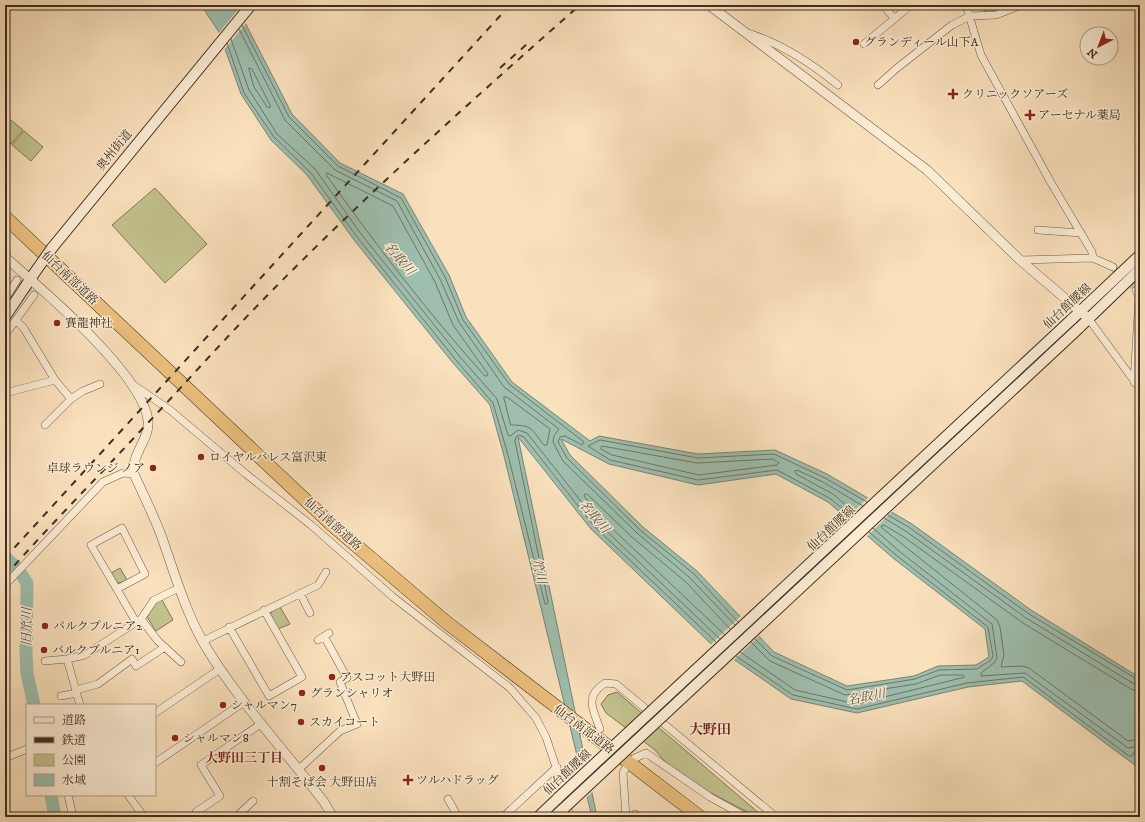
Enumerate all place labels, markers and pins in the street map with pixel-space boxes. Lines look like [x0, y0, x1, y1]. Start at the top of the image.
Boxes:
place label: グランディール山下A [864, 35, 979, 50]
marker: グランディール山下A [851, 37, 861, 47]
place label: クリニックソアーズ [962, 87, 1068, 102]
marker: クリニックソアーズ [947, 88, 959, 100]
place label: アーセナル薬局 [1038, 108, 1121, 123]
marker: アーセナル薬局 [1025, 110, 1035, 120]
place label: 賽龍神社 [65, 316, 113, 331]
marker: 賽龍神社 [52, 318, 62, 328]
place label: ロイヤルパレス富沢東 [209, 450, 327, 465]
marker: ロイヤルパレス富沢東 [196, 452, 206, 462]
place label: 卓球ラウンジ ノア [47, 461, 145, 476]
marker: 卓球ラウンジ ノア [148, 463, 158, 473]
place label: パルクプルニア2 [53, 619, 142, 634]
marker: パルクプルニア2 [40, 621, 50, 631]
place label: パルクプルニア1 [52, 643, 140, 658]
marker: パルクプルニア1 [39, 645, 49, 655]
place label: アスコット大野田 [340, 670, 435, 685]
marker: アスコット大野田 [327, 672, 337, 682]
place label: グランシャリオ [310, 686, 393, 701]
marker: グランシャリオ [297, 688, 307, 698]
place label: シャルマン7 [231, 698, 297, 713]
marker: シャルマン7 [218, 700, 228, 710]
place label: スカイコート [309, 715, 380, 730]
marker: スカイコート [296, 717, 306, 727]
place label: シャルマン8 [183, 731, 249, 746]
marker: シャルマン8 [170, 733, 180, 743]
marker: 十割そば会 大野田店 [317, 763, 327, 773]
place label: ツルハドラッグ [416, 773, 499, 788]
place label: 十割そば会 大野田店 [267, 775, 377, 790]
marker: ツルハドラッグ [403, 775, 413, 785]

